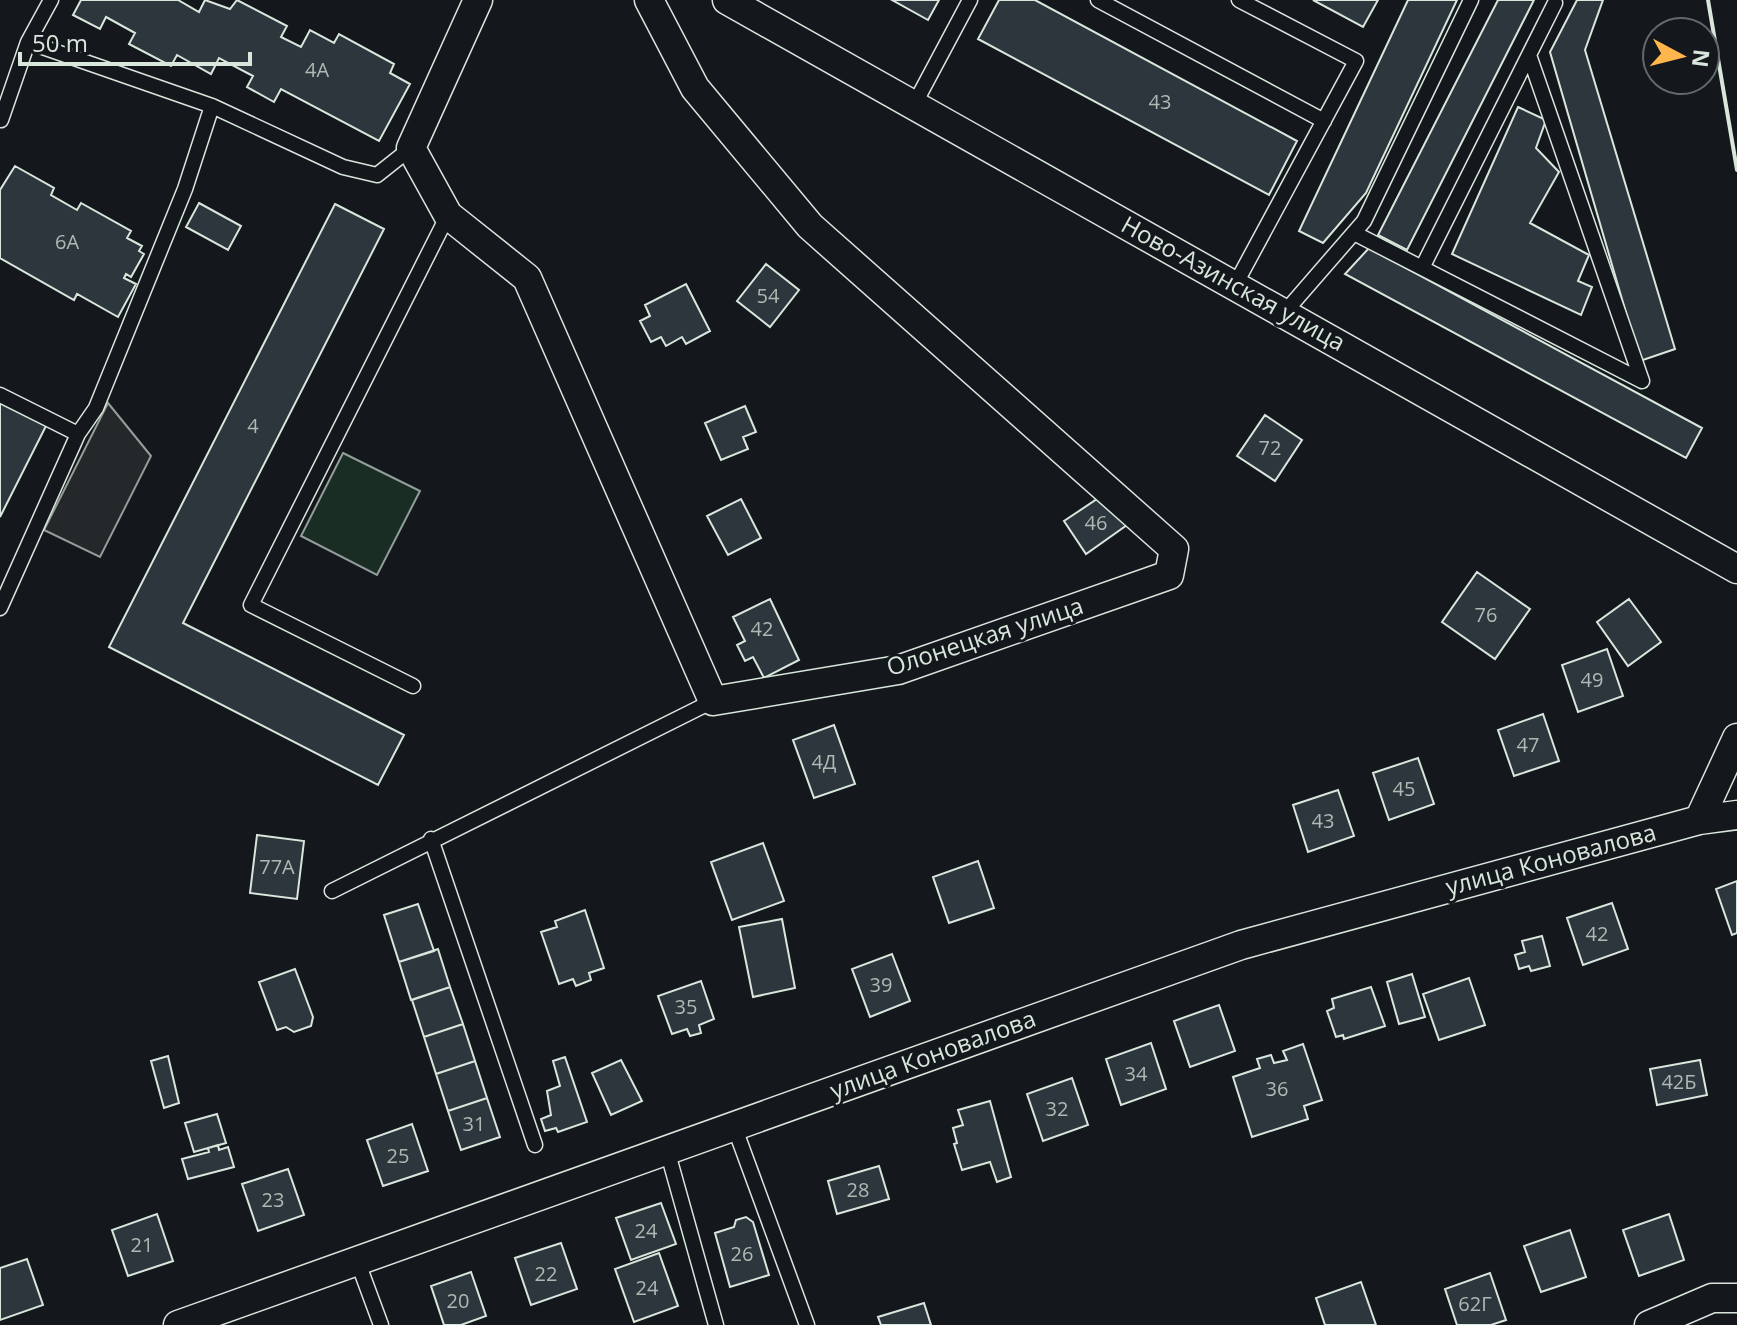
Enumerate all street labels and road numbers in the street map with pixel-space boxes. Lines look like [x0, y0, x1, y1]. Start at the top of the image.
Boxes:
street label: Ново-Азинская улица [1116, 207, 1352, 358]
street label: Олонецкая улица [882, 588, 1087, 683]
street label: улица Коновалова [1442, 815, 1660, 903]
street label: улица Коновалова [825, 1001, 1040, 1106]

